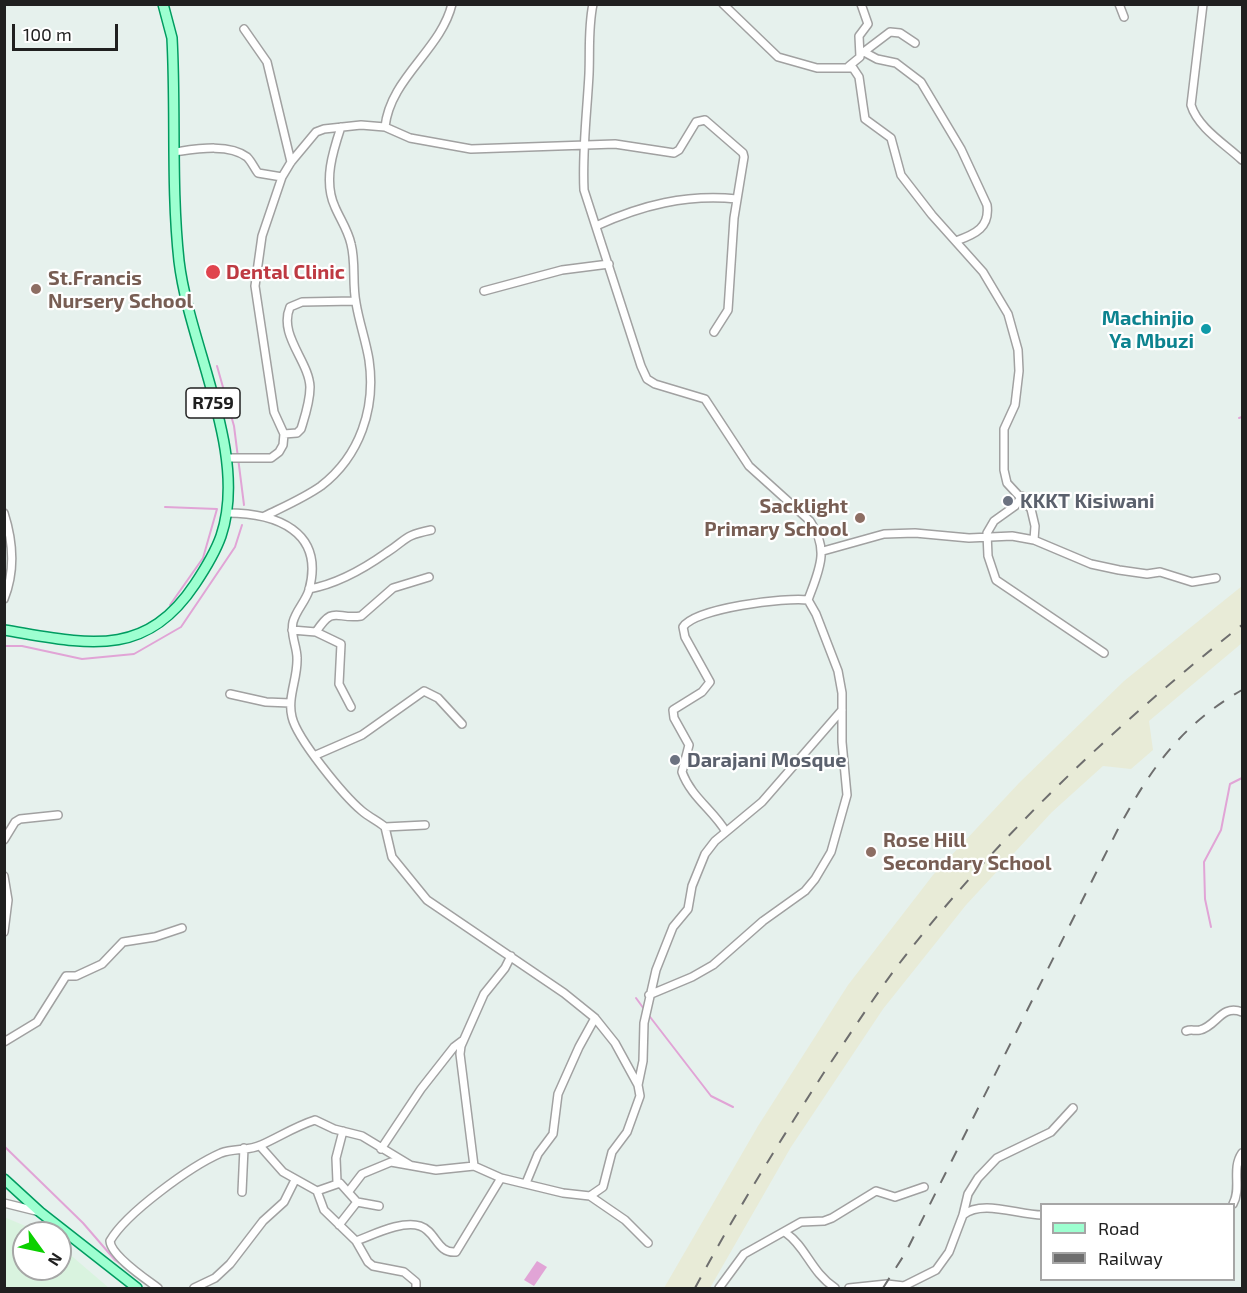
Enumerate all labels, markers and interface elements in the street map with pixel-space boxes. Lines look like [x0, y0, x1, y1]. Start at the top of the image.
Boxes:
scale bar [15, 12, 122, 50]
text: 100 m [23, 23, 72, 45]
place label: Dental Clinic [226, 260, 345, 284]
marker: Dental Clinic [204, 263, 222, 281]
place label: St.Francis Nursery School [48, 266, 193, 313]
marker: St.Francis Nursery School [29, 282, 43, 296]
place label: Machinjio Ya Mbuzi [1102, 306, 1194, 353]
marker: Machinjio Ya Mbuzi [1199, 322, 1213, 336]
road number: R759 [186, 388, 240, 418]
place label: KKKT Kisiwani [1020, 489, 1155, 513]
place label: Sacklight Primary School [704, 494, 848, 541]
marker: KKKT Kisiwani [1001, 494, 1015, 508]
marker: Sacklight Primary School [853, 511, 867, 525]
place label: Darajani Mosque [687, 748, 846, 772]
marker: Darajani Mosque [668, 753, 682, 767]
place label: Rose Hill Secondary School [883, 828, 1051, 875]
marker: Rose Hill Secondary School [864, 845, 878, 859]
legend [1040, 1203, 1235, 1281]
text: Road [1098, 1217, 1139, 1239]
north arrow [12, 1221, 72, 1281]
text: Railway [1098, 1247, 1163, 1269]
text: N [45, 1250, 67, 1270]

